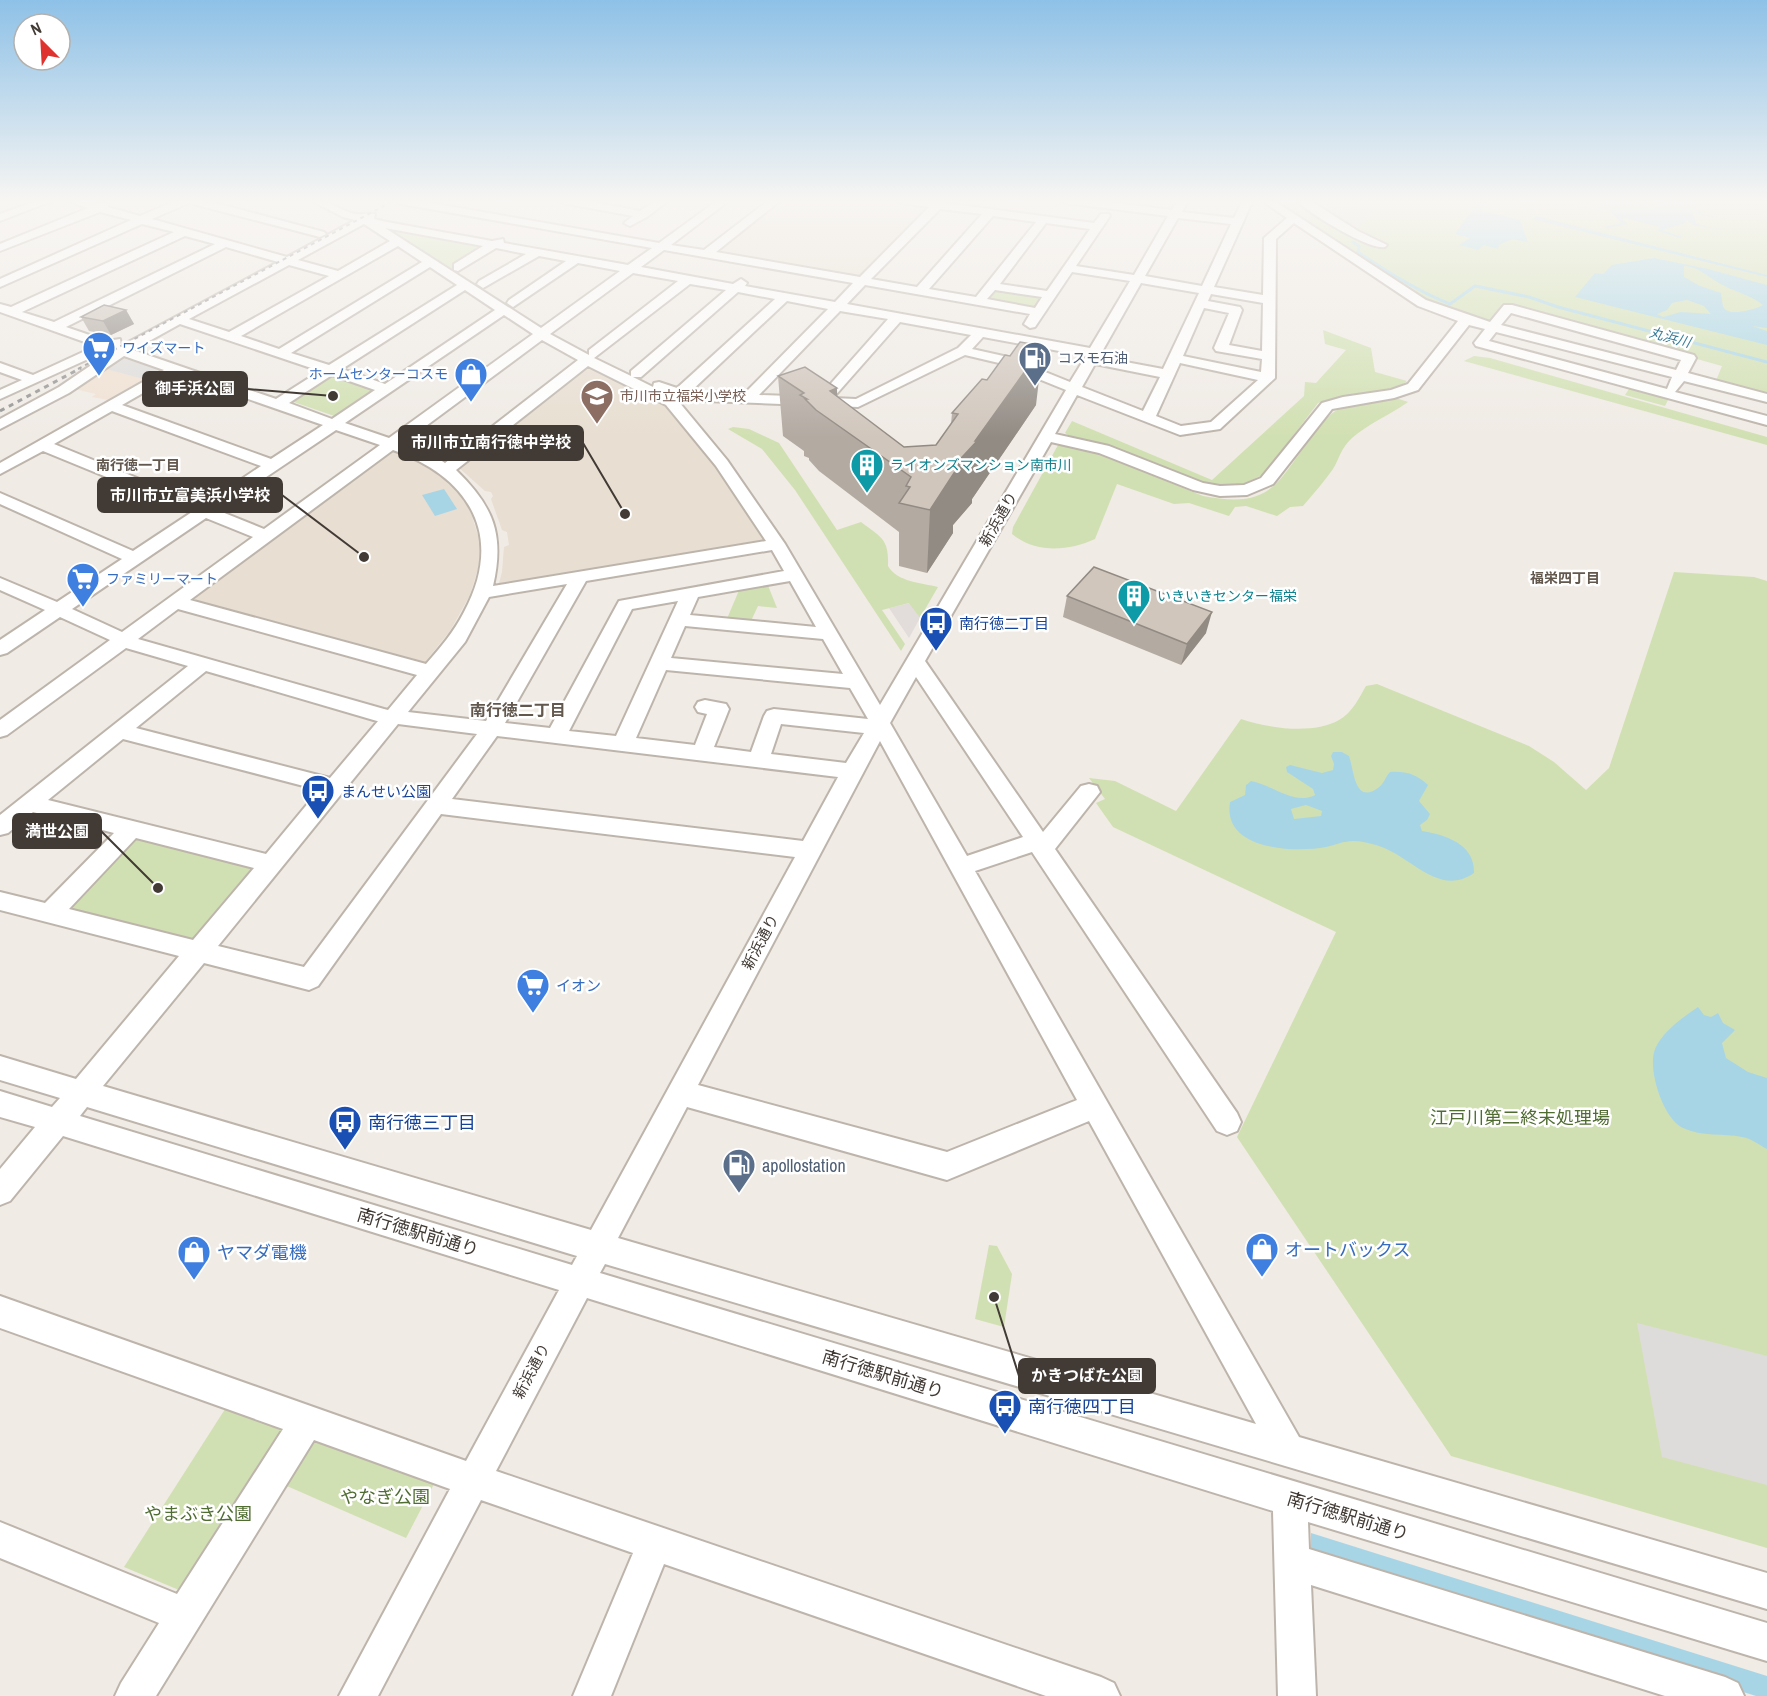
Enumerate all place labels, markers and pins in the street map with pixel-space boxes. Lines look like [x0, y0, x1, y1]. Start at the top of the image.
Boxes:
supermarket icon: ワイズマート [81, 330, 117, 377]
place label: ワイズマート [122, 339, 206, 357]
fuel station icon: コスモ石油 [1017, 340, 1053, 387]
place label: コスモ石油 [1058, 349, 1128, 367]
shop icon: ホームセンターコスモ [453, 356, 489, 403]
place label: ホームセンターコスモ [308, 365, 448, 383]
callout: 御手浜公園 [143, 372, 247, 406]
school or university icon: 市川市立福栄小学校 [579, 378, 615, 425]
place label: 市川市立福栄小学校 [620, 387, 746, 405]
callout: 市川市立南行徳中学校 [399, 426, 583, 460]
building icon: ライオンズマンション南市川 [849, 447, 885, 494]
place label: ライオンズマンション南市川 [890, 456, 1072, 474]
callout: 市川市立富美浜小学校 [98, 478, 282, 512]
supermarket icon: ファミリーマート [65, 561, 101, 608]
place label: ファミリーマート [106, 570, 218, 588]
building icon: いきいきセンター福栄 [1116, 578, 1152, 625]
place label: いきいきセンター福栄 [1157, 587, 1297, 605]
bus stop icon: 南行徳二丁目 [918, 605, 954, 652]
place label: 南行徳二丁目 [959, 613, 1049, 634]
bus stop icon: まんせい公園 [300, 773, 336, 820]
place label: まんせい公園 [341, 781, 431, 802]
callout: 満世公園 [13, 814, 101, 848]
supermarket icon: イオン [515, 967, 551, 1014]
place label: イオン [556, 975, 601, 996]
bus stop icon: 南行徳三丁目 [327, 1104, 363, 1151]
place label: 南行徳三丁目 [368, 1110, 476, 1135]
fuel station icon: apollostation [721, 1147, 757, 1194]
place label: apollostation [762, 1153, 846, 1178]
shop icon: オートバックス [1244, 1231, 1280, 1278]
shop icon: ヤマダ電機 [176, 1234, 212, 1281]
place label: オートバックス [1285, 1237, 1410, 1262]
place label: ヤマダ電機 [217, 1240, 307, 1265]
callout: かきつばた公園 [1019, 1359, 1155, 1393]
bus stop icon: 南行徳四丁目 [987, 1388, 1023, 1435]
place label: 南行徳四丁目 [1028, 1394, 1136, 1419]

